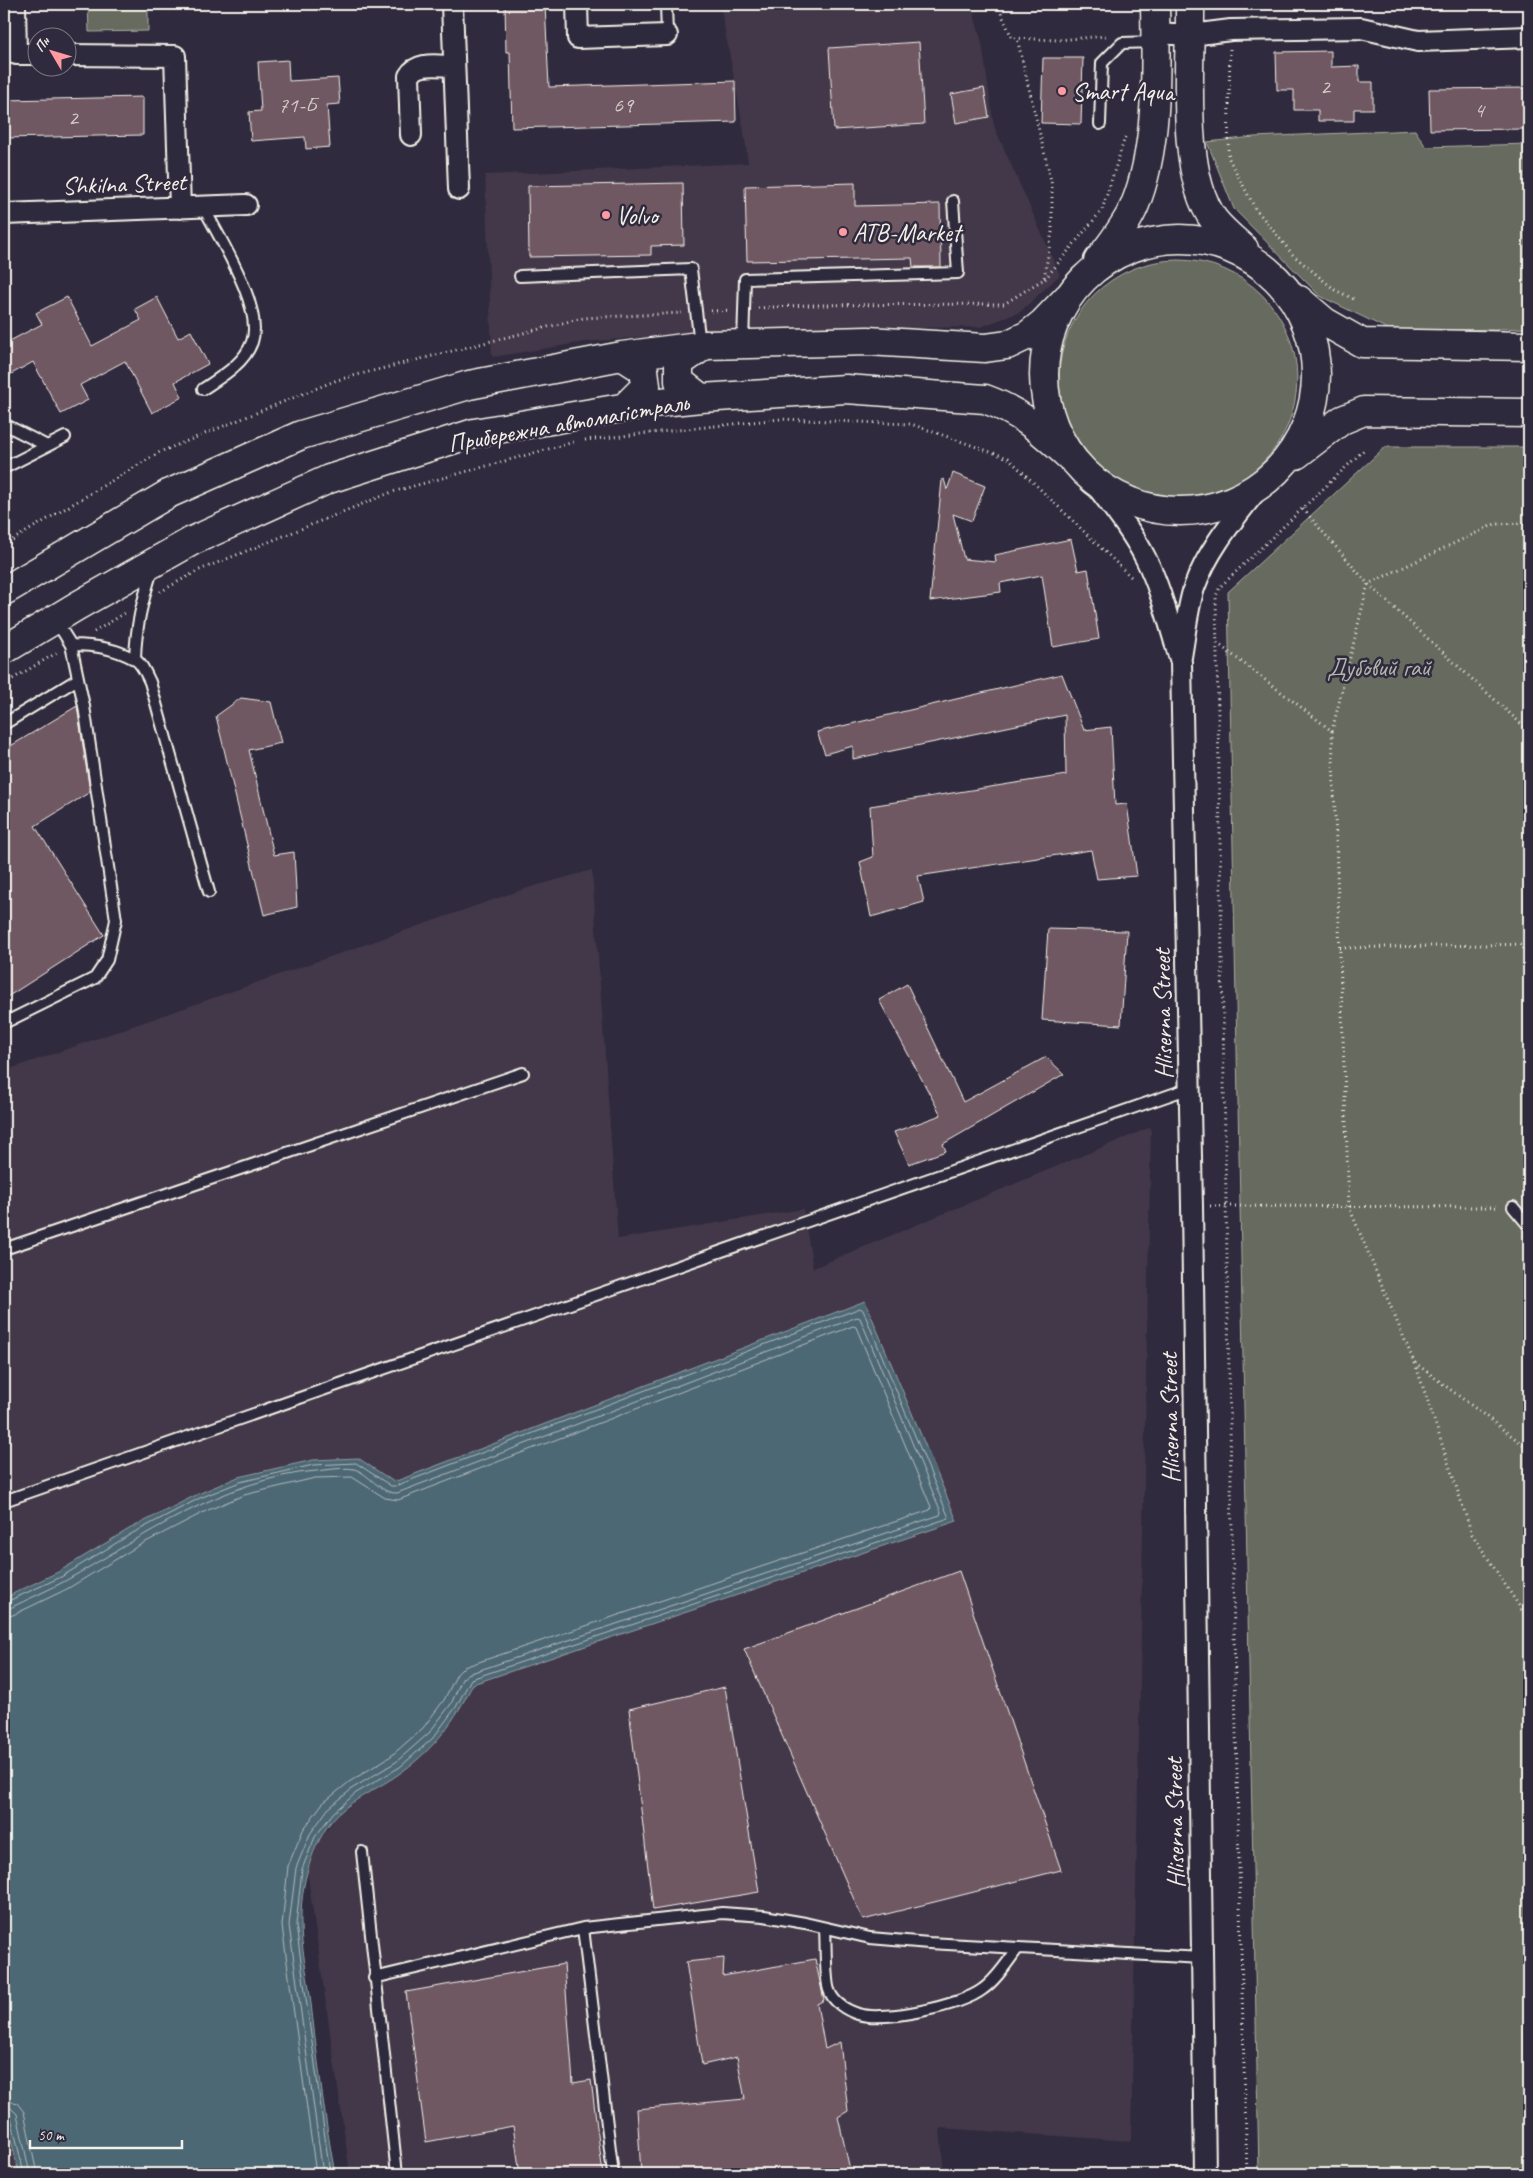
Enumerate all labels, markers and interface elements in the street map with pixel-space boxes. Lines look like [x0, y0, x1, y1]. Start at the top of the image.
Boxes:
north arrow [28, 28, 78, 78]
text: Пн [31, 33, 54, 55]
house number: 2 [1320, 73, 1332, 101]
place label: Smart Aqua [1072, 76, 1176, 108]
marker: Smart Aqua [1056, 85, 1068, 97]
house number: 71-Б [278, 91, 320, 119]
house number: 69 [613, 91, 635, 119]
house number: 4 [1474, 96, 1486, 124]
house number: 2 [68, 104, 80, 132]
street label: Shkilna Street [62, 166, 189, 202]
place label: Volvo [616, 200, 661, 232]
marker: Volvo [600, 209, 612, 221]
place label: ATB-Market [853, 217, 964, 249]
marker: ATB-Market [837, 226, 849, 238]
street label: Прибережна автомагістраль [446, 386, 693, 460]
park label: Дубовий гай [1327, 652, 1433, 684]
street label: Hliserna Street [1146, 946, 1180, 1079]
street label: Hliserna Street [1153, 1350, 1187, 1483]
street label: Hliserna Street [1158, 1755, 1192, 1888]
scale bar [30, 2118, 182, 2150]
text: 50 m [38, 2126, 65, 2145]

